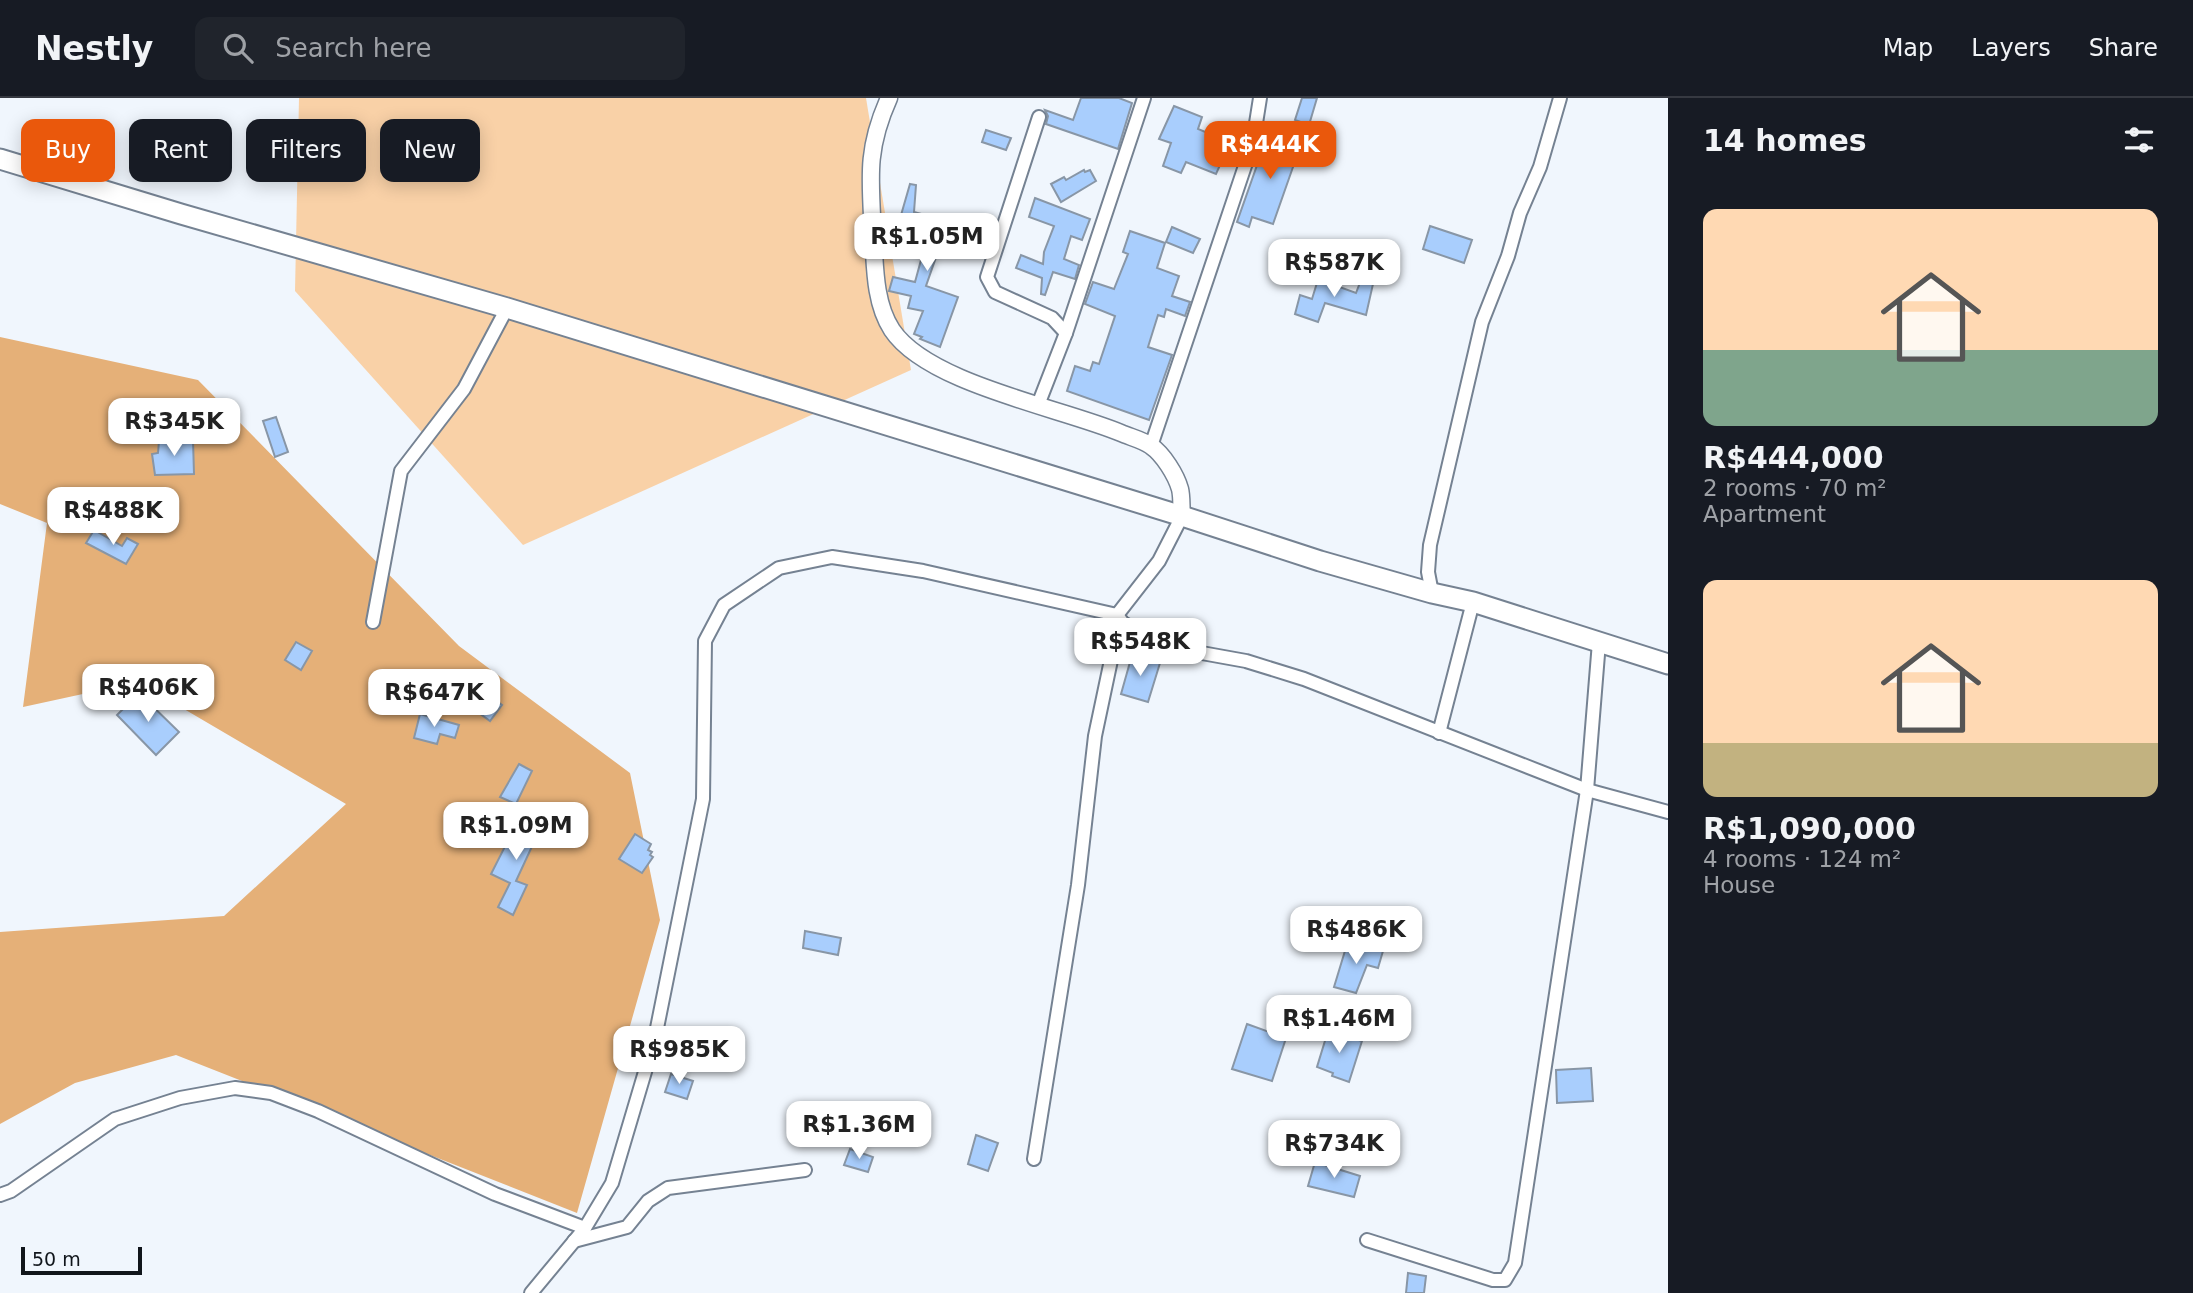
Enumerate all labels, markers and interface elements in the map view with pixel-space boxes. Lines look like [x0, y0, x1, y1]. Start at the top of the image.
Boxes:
search box [195, 17, 685, 80]
text: Nestly [35, 29, 153, 68]
icon: search [219, 29, 257, 67]
text: Search here [275, 33, 431, 63]
text: Map [1883, 34, 1933, 62]
text: Layers [1971, 34, 2051, 62]
text: Share [2089, 34, 2158, 62]
chip: Buy [21, 119, 115, 182]
chip: Rent [129, 119, 232, 182]
chip: Filters [246, 119, 366, 182]
chip: New [380, 119, 480, 182]
icon: filters [2120, 121, 2158, 159]
pin: R$444K [1213, 122, 1327, 181]
text: 14 homes [1703, 123, 1867, 158]
text: R$444K [1220, 131, 1320, 157]
pin: R$1.05M [862, 214, 992, 273]
text: R$1.05M [870, 223, 984, 249]
pin: R$587K [1277, 240, 1391, 299]
text: R$587K [1284, 249, 1384, 275]
icon: home [1868, 254, 1994, 380]
pin: R$345K [117, 398, 231, 458]
text: R$345K [124, 408, 224, 434]
text: R$444,000 [1703, 440, 1884, 475]
text: 2 rooms · 70 m² [1703, 475, 1887, 501]
pin: R$488K [56, 488, 170, 547]
text: R$488K [63, 497, 163, 523]
text: Apartment [1703, 501, 1826, 527]
pin: R$548K [1083, 618, 1197, 678]
icon: home [1868, 625, 1994, 751]
text: R$548K [1090, 628, 1190, 654]
pin: R$406K [91, 664, 205, 724]
pin: R$647K [377, 670, 491, 729]
text: R$406K [98, 674, 198, 700]
text: R$647K [384, 679, 484, 705]
pin: R$1.09M [451, 802, 581, 862]
text: R$1,090,000 [1703, 811, 1916, 846]
text: R$1.09M [459, 812, 573, 838]
text: 4 rooms · 124 m² [1703, 846, 1901, 872]
text: House [1703, 872, 1775, 898]
pin: R$486K [1299, 906, 1413, 966]
text: R$486K [1306, 916, 1406, 942]
pin: R$1.46M [1274, 996, 1404, 1055]
text: R$1.46M [1282, 1005, 1396, 1031]
pin: R$985K [622, 1026, 736, 1086]
text: R$985K [629, 1036, 729, 1062]
pin: R$1.36M [794, 1102, 924, 1161]
text: R$1.36M [802, 1111, 916, 1137]
pin: R$734K [1277, 1121, 1391, 1180]
text: R$734K [1284, 1130, 1384, 1156]
scale bar [21, 1244, 142, 1276]
text: 50 m [32, 1248, 81, 1270]

